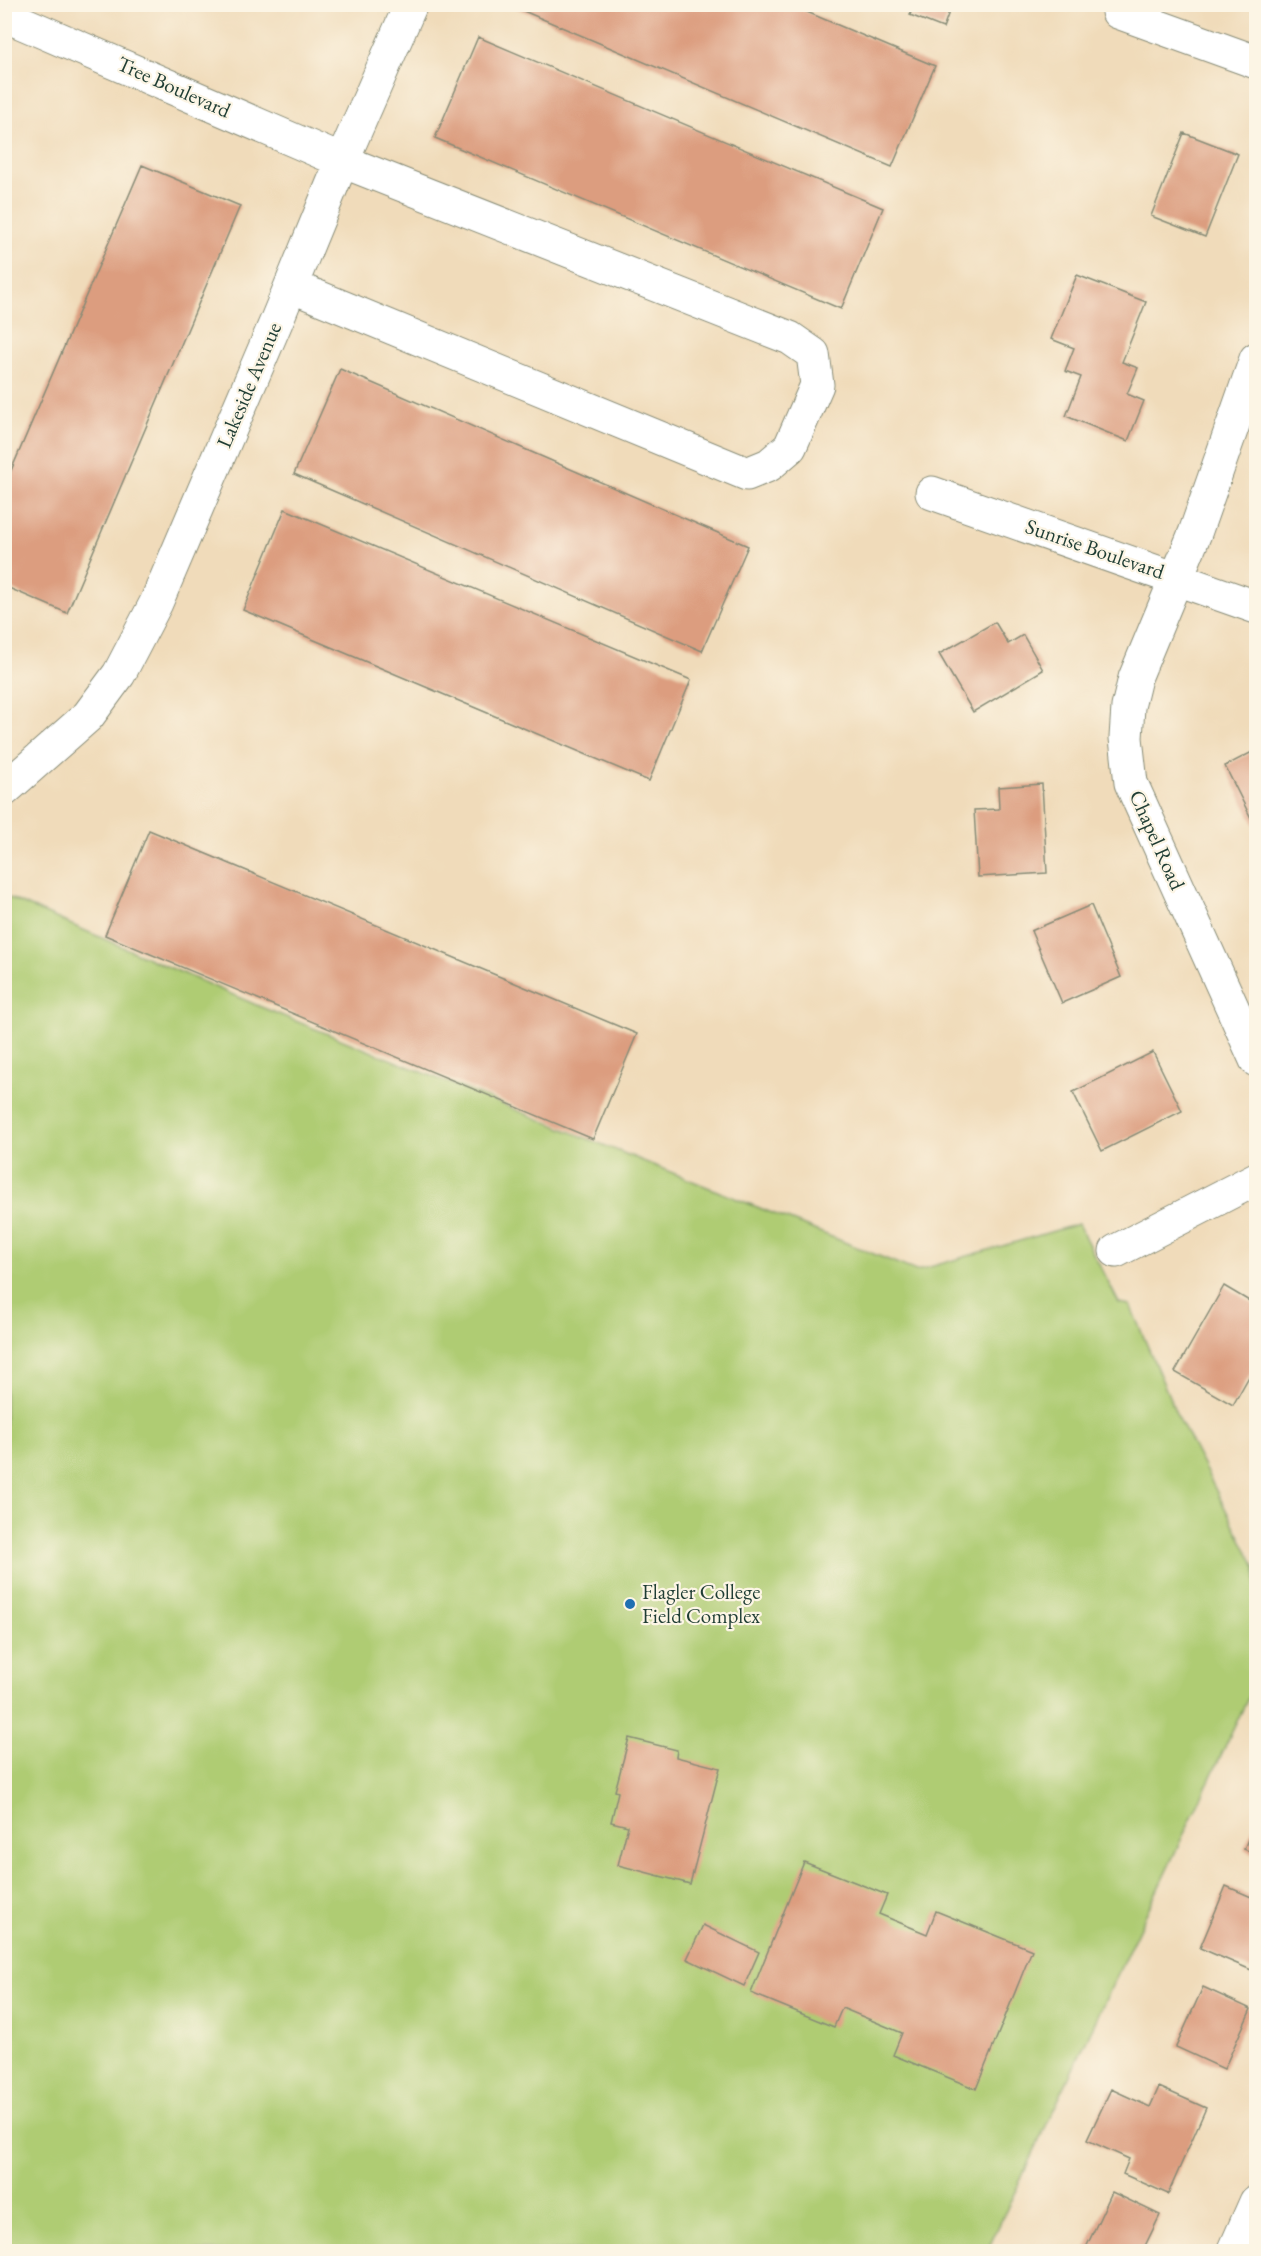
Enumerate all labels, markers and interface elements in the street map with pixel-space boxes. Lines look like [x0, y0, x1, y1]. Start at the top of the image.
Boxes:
street label: Tree Boulevard [113, 50, 235, 124]
street label: Lakeside Avenue [210, 318, 287, 452]
street label: Sunrise Boulevard [1022, 512, 1169, 585]
street label: Chapel Road [1123, 786, 1192, 894]
place label: Flagler College Field Complex [642, 1578, 760, 1629]
marker: Flagler College Field Complex [623, 1597, 637, 1611]

